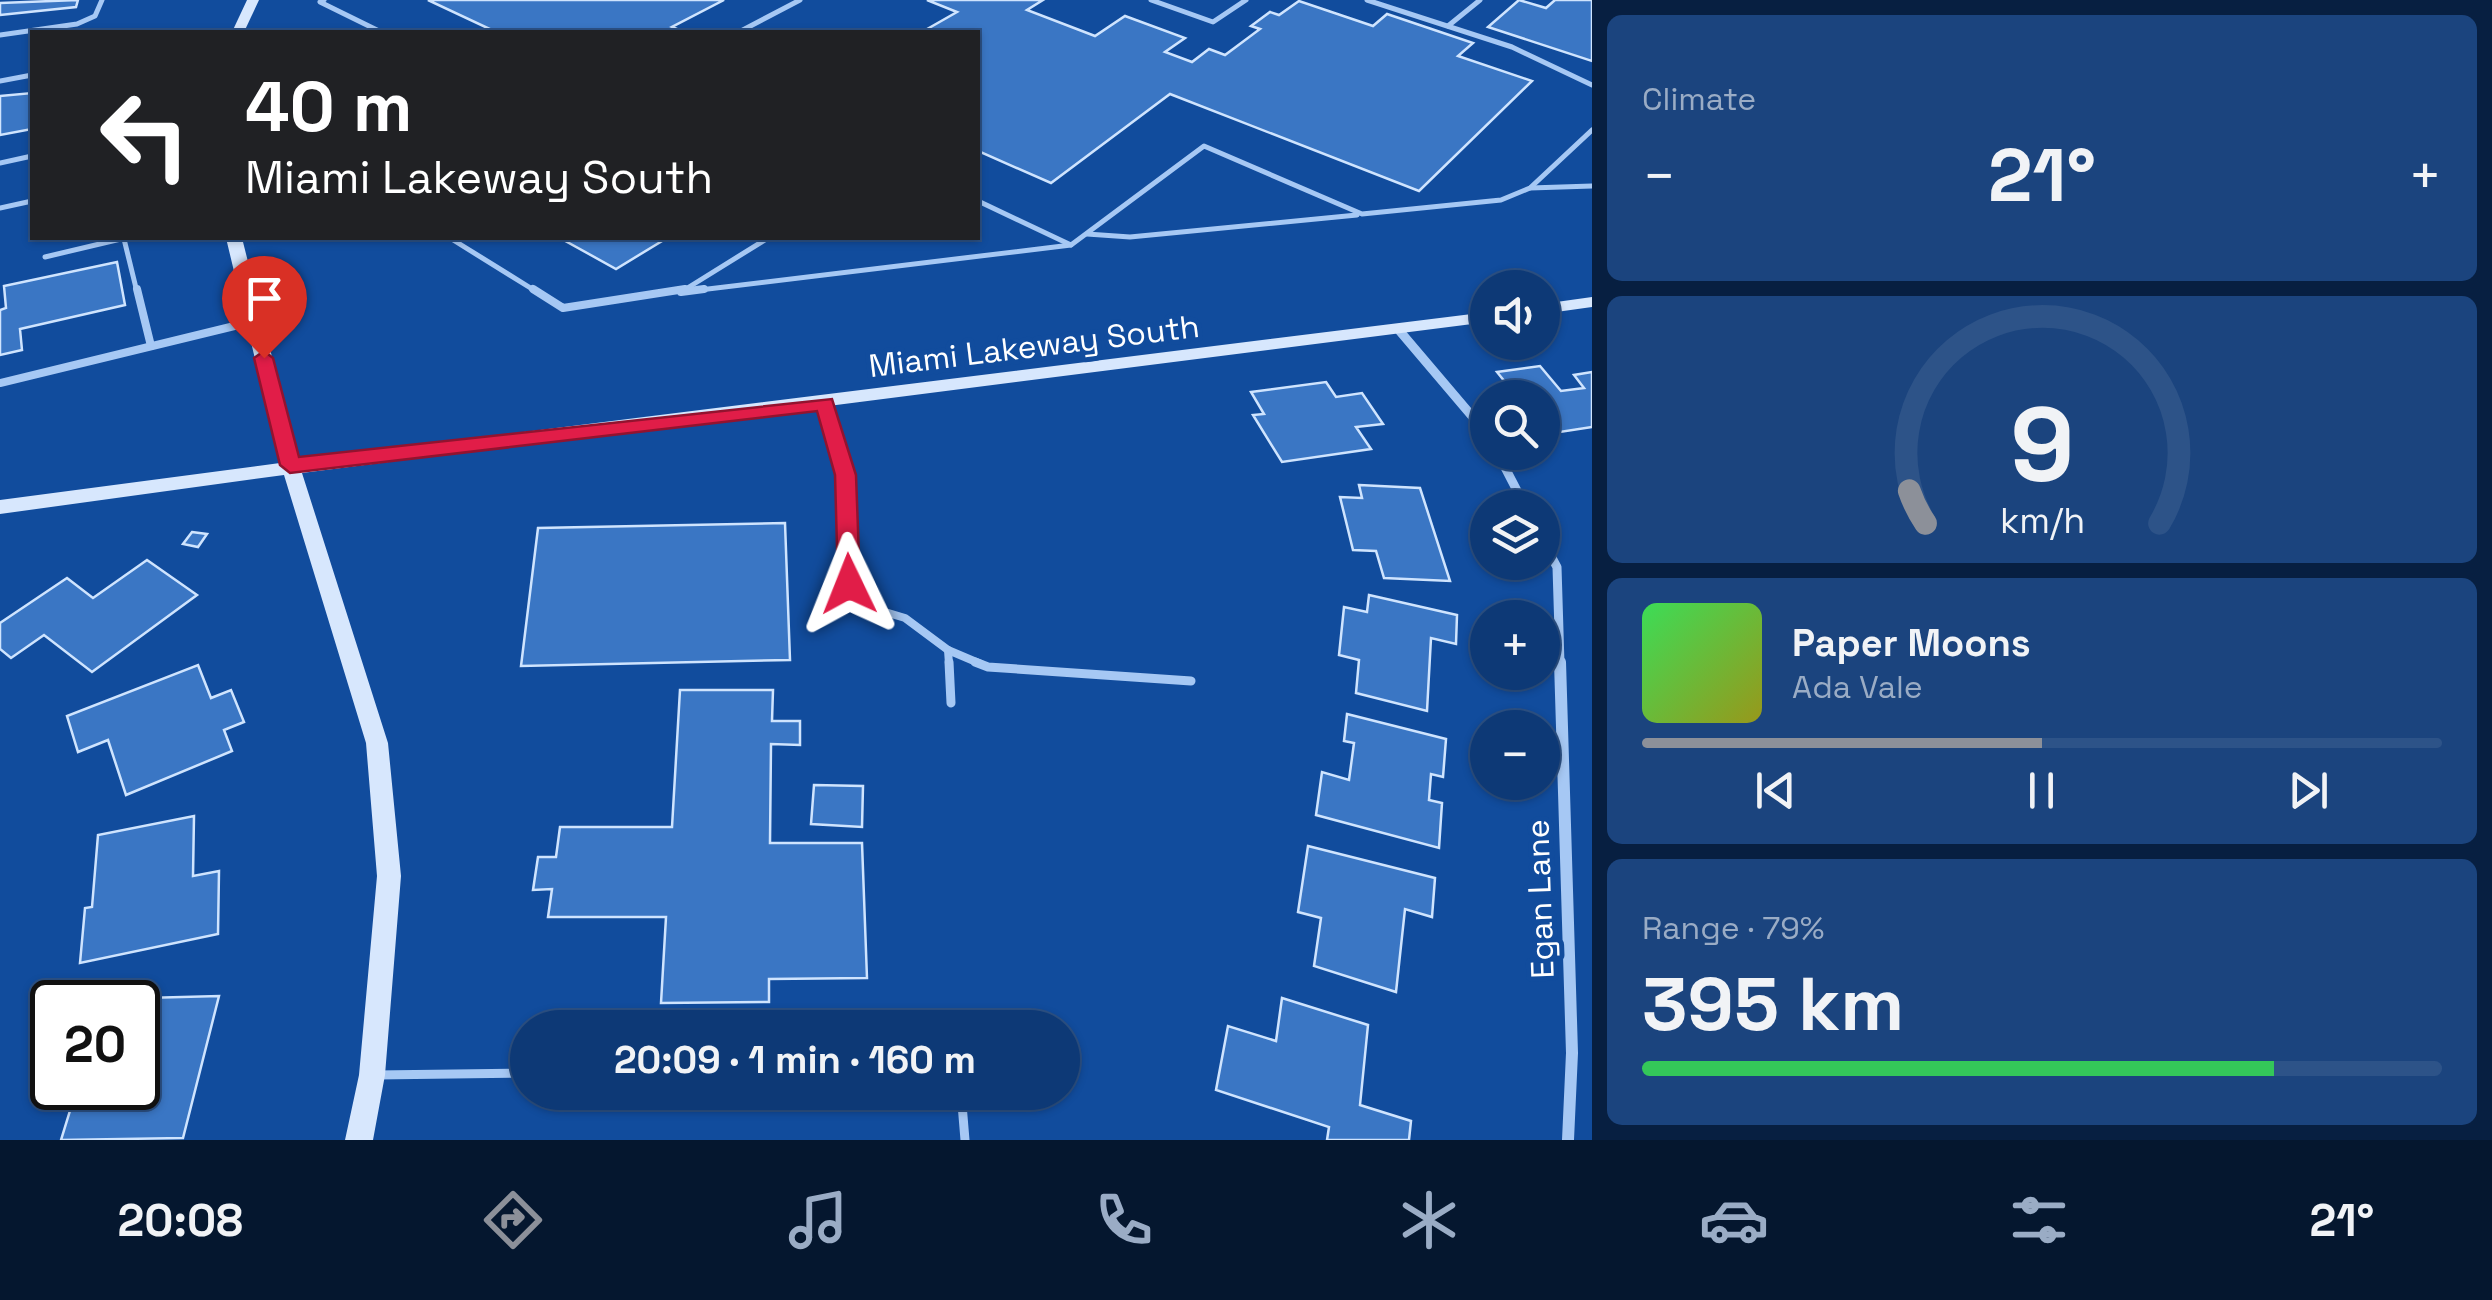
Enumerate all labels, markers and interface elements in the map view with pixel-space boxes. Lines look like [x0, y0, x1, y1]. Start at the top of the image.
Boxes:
text: 40 m [245, 62, 412, 151]
icon: left [80, 70, 210, 200]
text: Climate [1642, 79, 1756, 119]
text: 21° [1988, 127, 2096, 223]
text: − [1642, 141, 1676, 211]
text: + [2408, 141, 2442, 211]
text: Miami Lakeway South [245, 149, 713, 206]
pin [222, 256, 307, 359]
map controls [1470, 270, 1560, 800]
button: sound [1470, 270, 1560, 360]
icon: arrive [237, 271, 292, 326]
street label: Miami Lakeway South [866, 306, 1202, 386]
text: 9 [2010, 379, 2074, 511]
button: search [1470, 380, 1560, 470]
button: layers [1470, 490, 1560, 580]
text: km/h [1999, 498, 2085, 543]
position arrow [797, 532, 901, 636]
button: + [1470, 600, 1560, 690]
text: Paper Moons [1792, 619, 2031, 667]
text: Ada Vale [1792, 667, 1923, 707]
button: − [1470, 710, 1560, 800]
icon: previous [1748, 763, 1803, 818]
icon: pause [2014, 763, 2069, 818]
icon: next [2281, 763, 2336, 818]
street label: Egan Lane [1517, 819, 1563, 979]
text: Range · 79% [1642, 908, 1824, 948]
text: 395 km [1642, 956, 1904, 1052]
speed limit sign: 20 [30, 980, 160, 1110]
text: 20:09 · 1 min · 160 m [614, 1036, 976, 1084]
icon: directions [478, 1185, 548, 1255]
icon: music [783, 1185, 853, 1255]
icon: phone [1089, 1185, 1159, 1255]
icon: climate [1394, 1185, 1464, 1255]
icon: car [1699, 1185, 1769, 1255]
icon: filters [2004, 1185, 2074, 1255]
text: 20:08 [118, 1192, 243, 1249]
text: 21° [2309, 1192, 2374, 1249]

